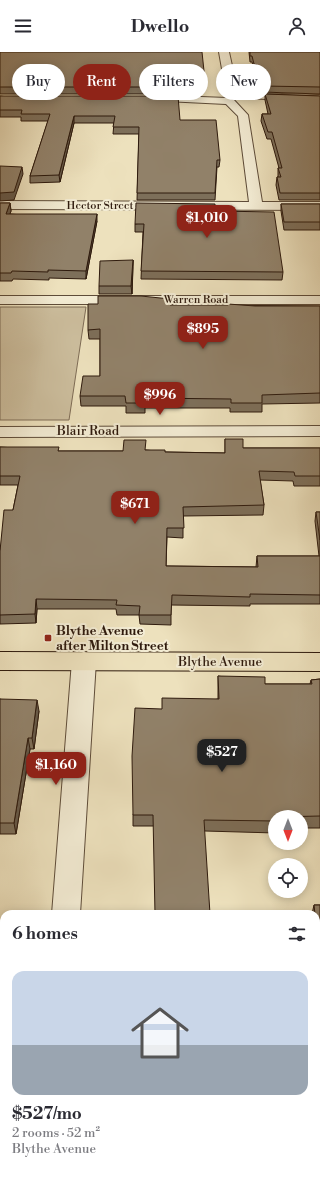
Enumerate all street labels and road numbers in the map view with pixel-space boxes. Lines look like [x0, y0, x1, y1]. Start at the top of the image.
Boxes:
street label: Hector Street [67, 199, 133, 213]
street label: Warren Road [163, 293, 229, 307]
street label: Blair Road [56, 423, 120, 439]
street label: Blythe Avenue [177, 654, 262, 670]

